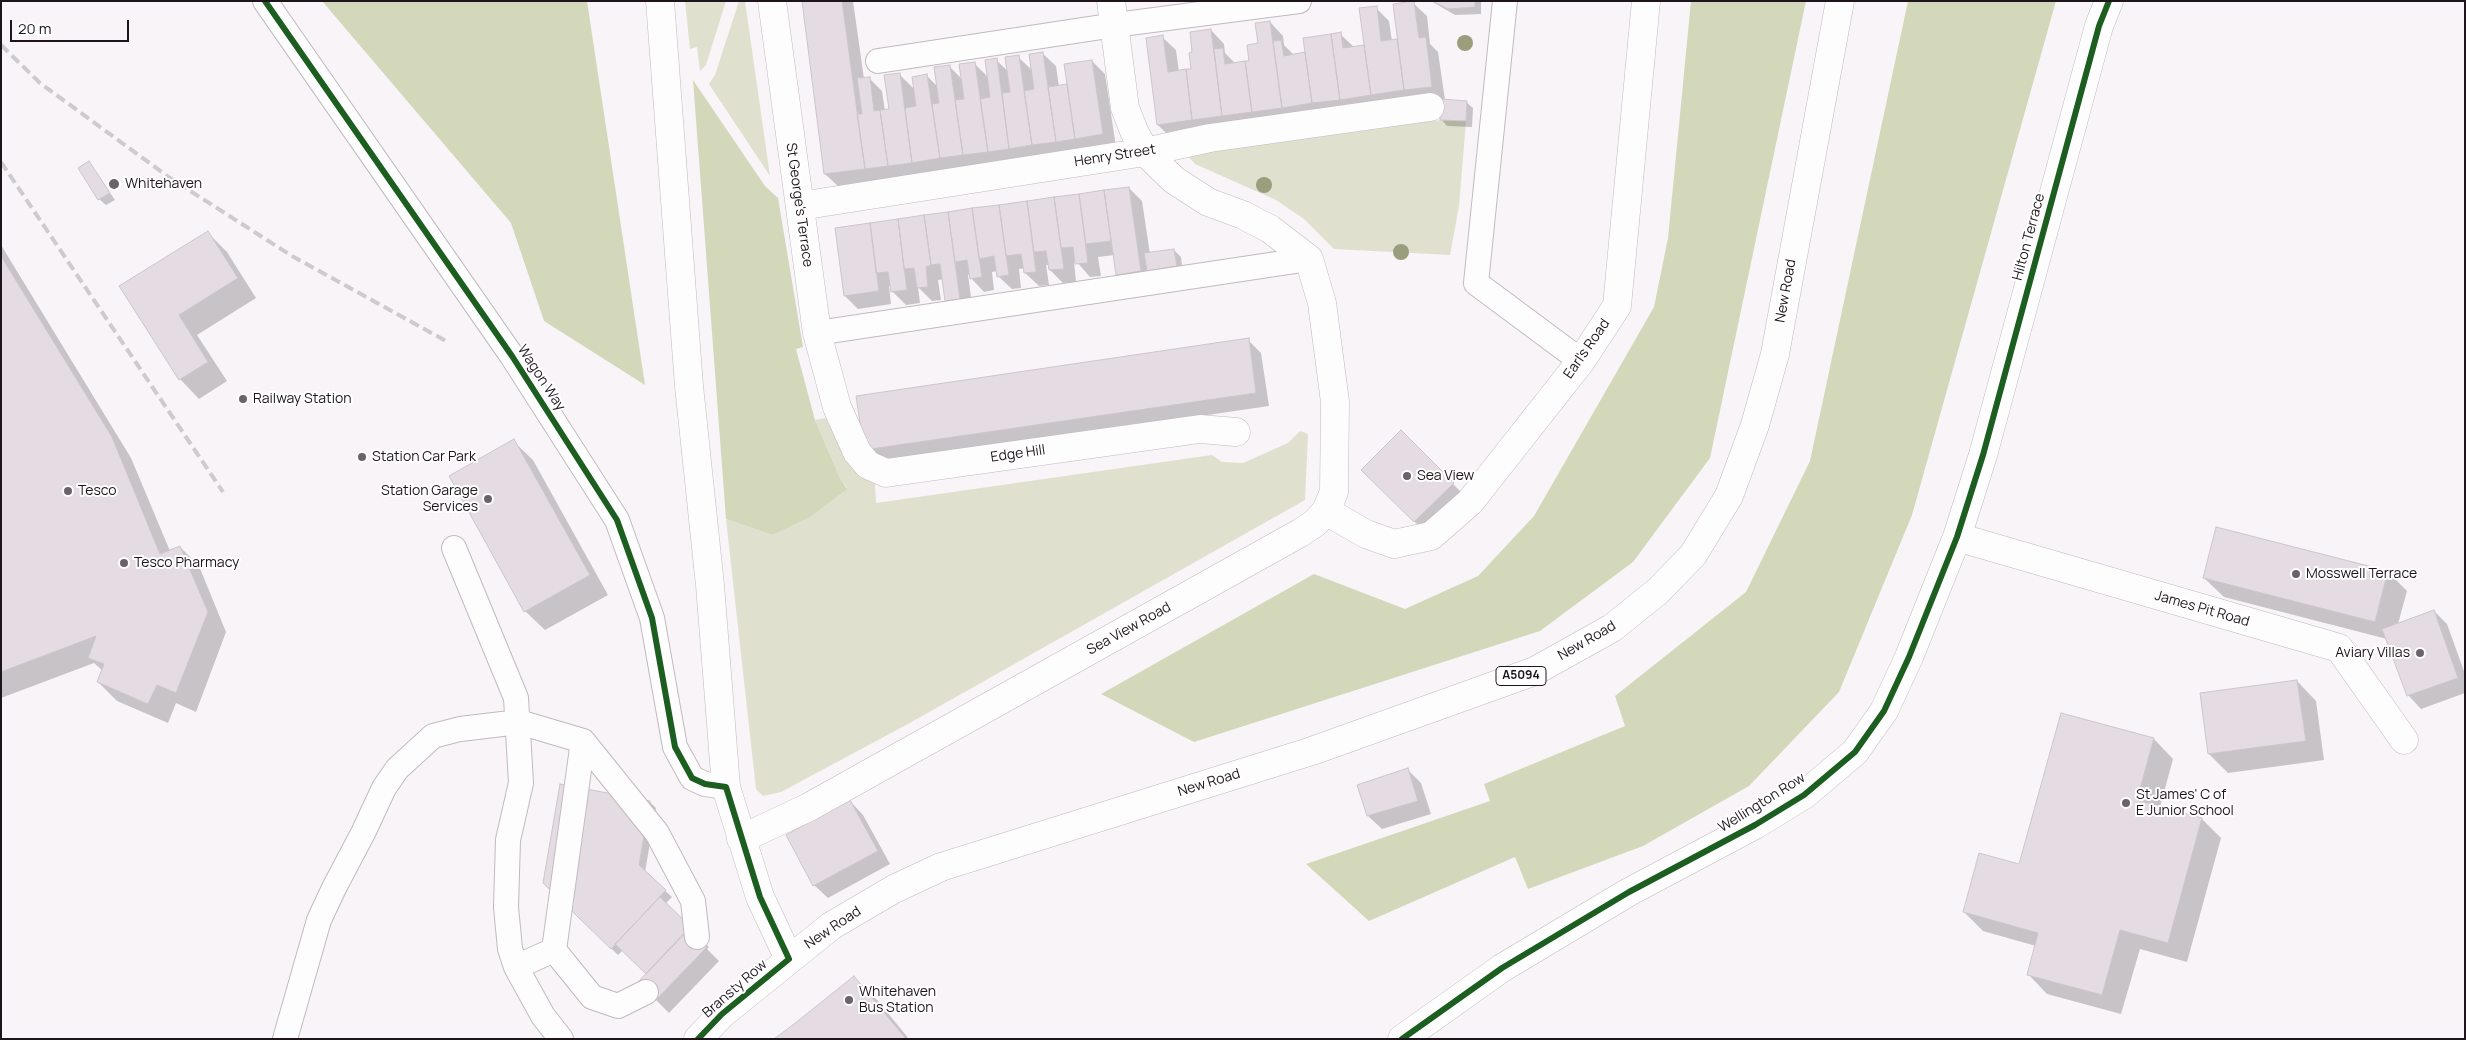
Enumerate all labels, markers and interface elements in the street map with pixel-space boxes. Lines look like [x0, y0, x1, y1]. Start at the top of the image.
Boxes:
scale bar [12, 10, 131, 42]
text: 20 m [18, 18, 51, 39]
street label: Henry Street [1073, 141, 1157, 171]
street label: St George's Terrace [782, 142, 816, 268]
place label: Whitehaven [125, 176, 202, 192]
marker: Whitehaven [107, 177, 121, 191]
street label: Hilton Terrace [2009, 192, 2049, 282]
street label: New Road [1772, 258, 1800, 324]
street label: Earl's Road [1560, 316, 1614, 382]
street label: Wagon Way [513, 342, 569, 414]
place label: Railway Station [253, 391, 351, 407]
marker: Railway Station [237, 393, 249, 405]
street label: Edge Hill [990, 442, 1046, 466]
place label: Station Car Park [372, 449, 476, 465]
marker: Station Car Park [356, 451, 368, 463]
place label: Sea View [1417, 468, 1474, 484]
marker: Sea View [1401, 470, 1413, 482]
place label: Tesco [78, 483, 117, 499]
place label: Station Garage Services [381, 483, 478, 516]
marker: Tesco [62, 485, 74, 497]
marker: Station Garage Services [482, 493, 494, 505]
place label: Tesco Pharmacy [134, 555, 239, 571]
marker: Tesco Pharmacy [118, 557, 130, 569]
place label: Mosswell Terrace [2306, 566, 2417, 582]
marker: Mosswell Terrace [2290, 568, 2302, 580]
street label: James Pit Road [2153, 587, 2251, 631]
street label: Sea View Road [1084, 599, 1174, 659]
street label: New Road [1555, 618, 1619, 664]
place label: Aviary Villas [2335, 645, 2410, 661]
marker: Aviary Villas [2414, 647, 2426, 659]
road number: A5094 [1496, 666, 1546, 686]
street label: New Road [1176, 766, 1242, 800]
street label: Wellington Row [1716, 770, 1808, 836]
place label: St James' C of E Junior School [2136, 787, 2234, 820]
marker: St James' C of E Junior School [2120, 797, 2132, 809]
street label: New Road [802, 903, 864, 953]
street label: Bransty Row [699, 956, 771, 1022]
place label: Whitehaven Bus Station [859, 984, 936, 1016]
marker: Whitehaven Bus Station [843, 994, 855, 1006]

